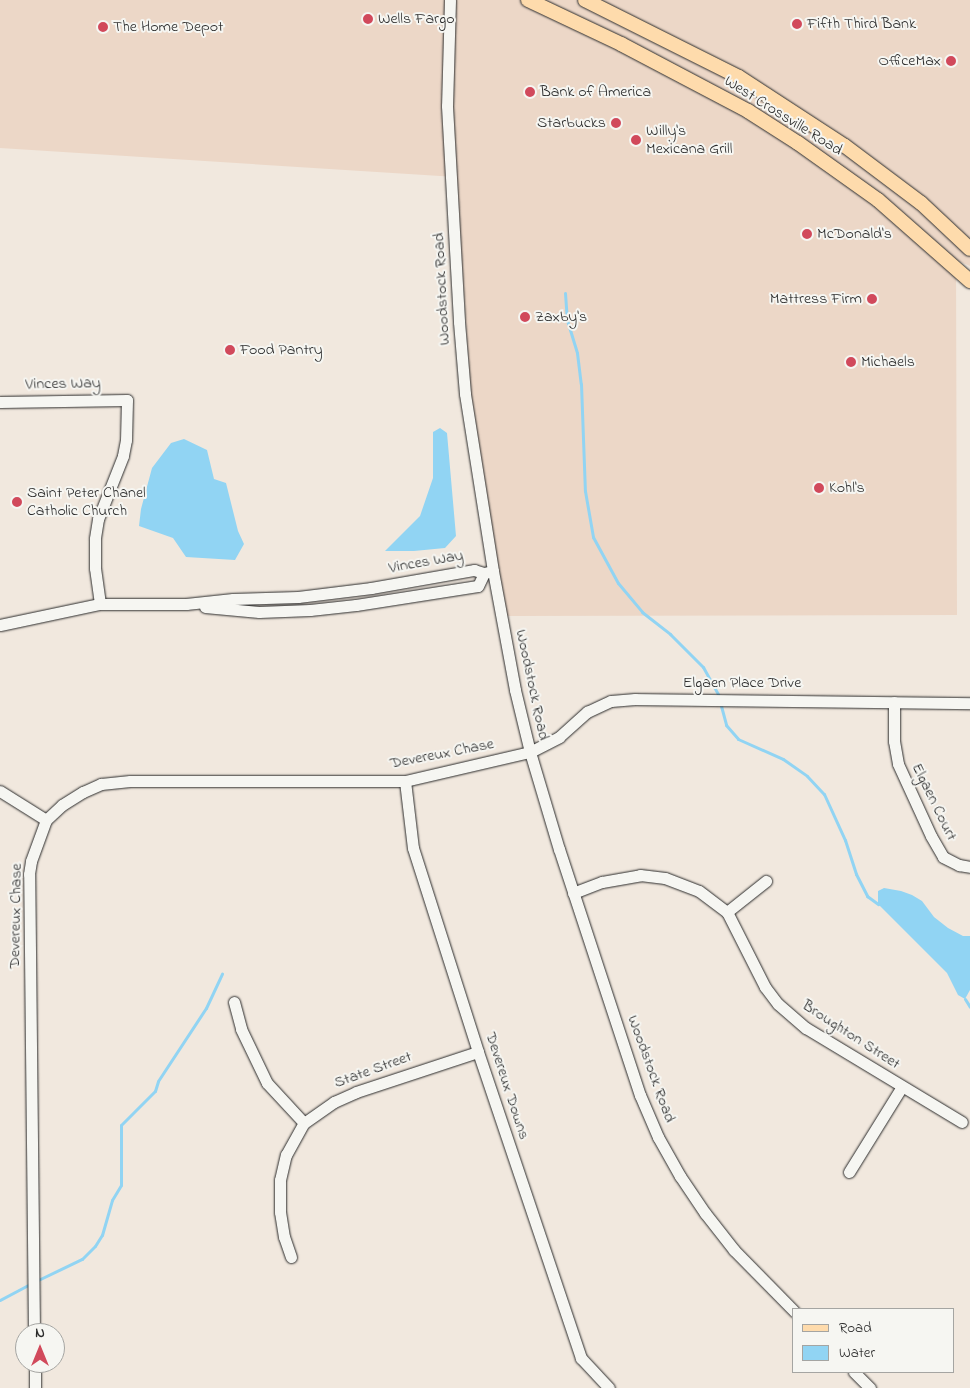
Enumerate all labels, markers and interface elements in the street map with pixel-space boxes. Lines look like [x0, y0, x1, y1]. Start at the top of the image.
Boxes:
place label: Wells Fargo [378, 9, 455, 29]
marker: Wells Fargo [362, 13, 374, 25]
place label: Fifth Third Bank [807, 14, 916, 34]
place label: The Home Depot [113, 17, 223, 37]
marker: Fifth Third Bank [791, 18, 803, 30]
marker: The Home Depot [97, 21, 109, 33]
place label: OfficeMax [878, 51, 941, 71]
marker: OfficeMax [945, 55, 957, 67]
street label: West Crossville Road [720, 72, 846, 160]
place label: Bank of America [540, 82, 651, 102]
marker: Bank of America [524, 86, 536, 98]
place label: Starbucks [537, 113, 606, 133]
marker: Starbucks [610, 117, 622, 129]
place label: Willy's Mexicana Grill [646, 121, 732, 159]
marker: Willy's Mexicana Grill [630, 134, 642, 146]
place label: McDonald's [817, 224, 892, 244]
marker: McDonald's [801, 228, 813, 240]
street label: Woodstock Road [429, 232, 455, 346]
place label: Mattress Firm [770, 289, 862, 309]
marker: Mattress Firm [866, 293, 878, 305]
place label: Zaxby's [535, 307, 587, 327]
marker: Zaxby's [519, 311, 531, 323]
place label: Food Pantry [240, 340, 323, 360]
marker: Food Pantry [224, 344, 236, 356]
place label: Michaels [861, 352, 915, 372]
marker: Michaels [845, 356, 857, 368]
street label: Vinces Way [25, 374, 101, 394]
place label: Kohl's [829, 478, 865, 498]
marker: Kohl's [813, 482, 825, 494]
place label: Saint Peter Chanel Catholic Church [27, 483, 146, 521]
marker: Saint Peter Chanel Catholic Church [11, 496, 23, 508]
street label: Vinces Way [387, 546, 465, 578]
street label: Woodstock Road [511, 628, 553, 742]
street label: Elgaen Place Drive [683, 673, 801, 693]
street label: Devereux Chase [388, 735, 496, 773]
street label: Elgaen Court [907, 760, 961, 844]
street label: Devereux Chase [5, 863, 27, 969]
street label: Broughton Street [798, 996, 904, 1074]
street label: Woodstock Road [623, 1013, 679, 1125]
street label: Devereux Downs [481, 1030, 533, 1142]
street label: State Street [332, 1047, 414, 1093]
legend [792, 1308, 955, 1373]
text: Road [839, 1317, 872, 1339]
north arrow [15, 1323, 65, 1373]
text: N [35, 1323, 45, 1344]
text: Water [839, 1342, 875, 1364]

